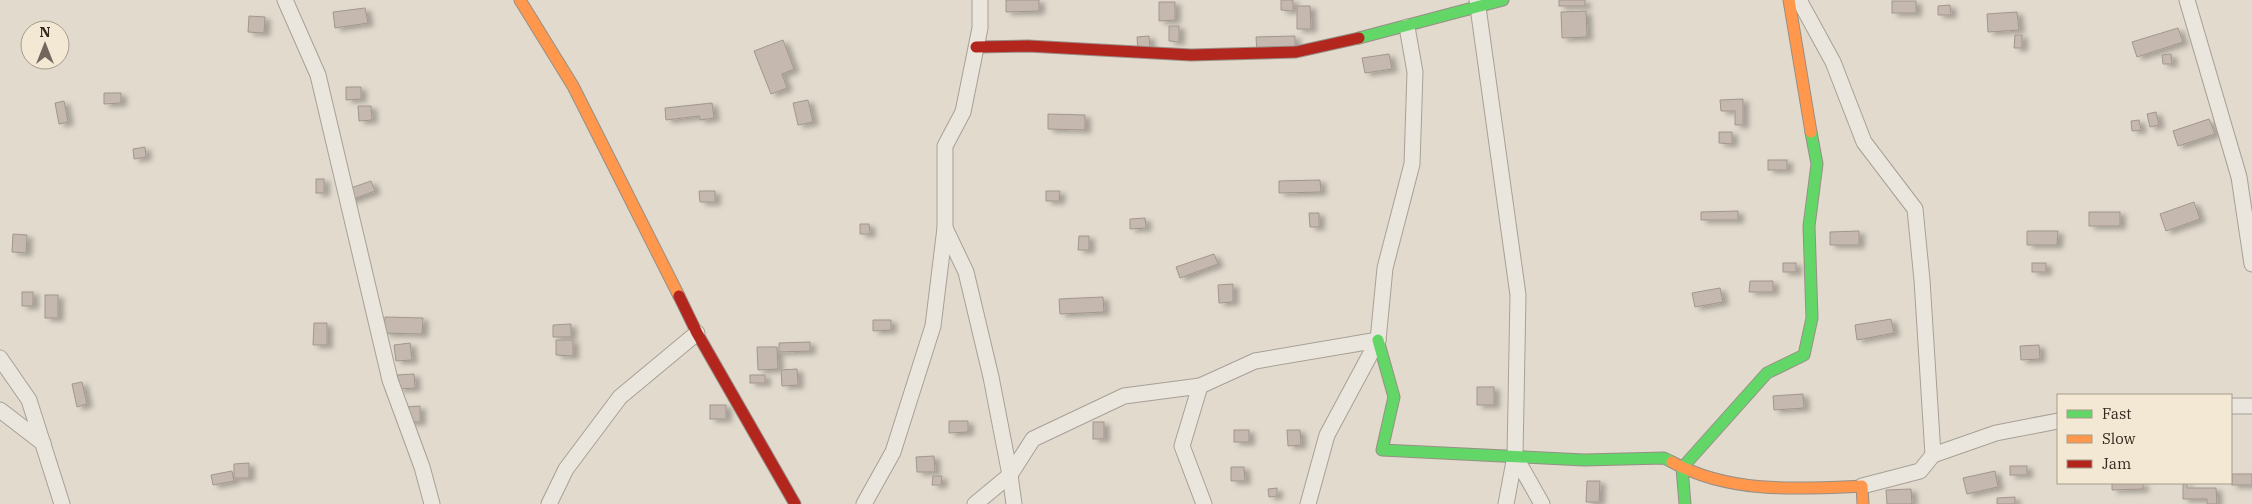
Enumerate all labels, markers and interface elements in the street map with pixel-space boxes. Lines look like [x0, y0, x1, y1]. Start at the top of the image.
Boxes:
north arrow [20, 20, 70, 70]
text: N [39, 23, 51, 41]
legend [2057, 394, 2232, 484]
text: Fast [2102, 404, 2132, 423]
text: Slow [2102, 429, 2136, 448]
text: Jam [2102, 454, 2131, 473]

